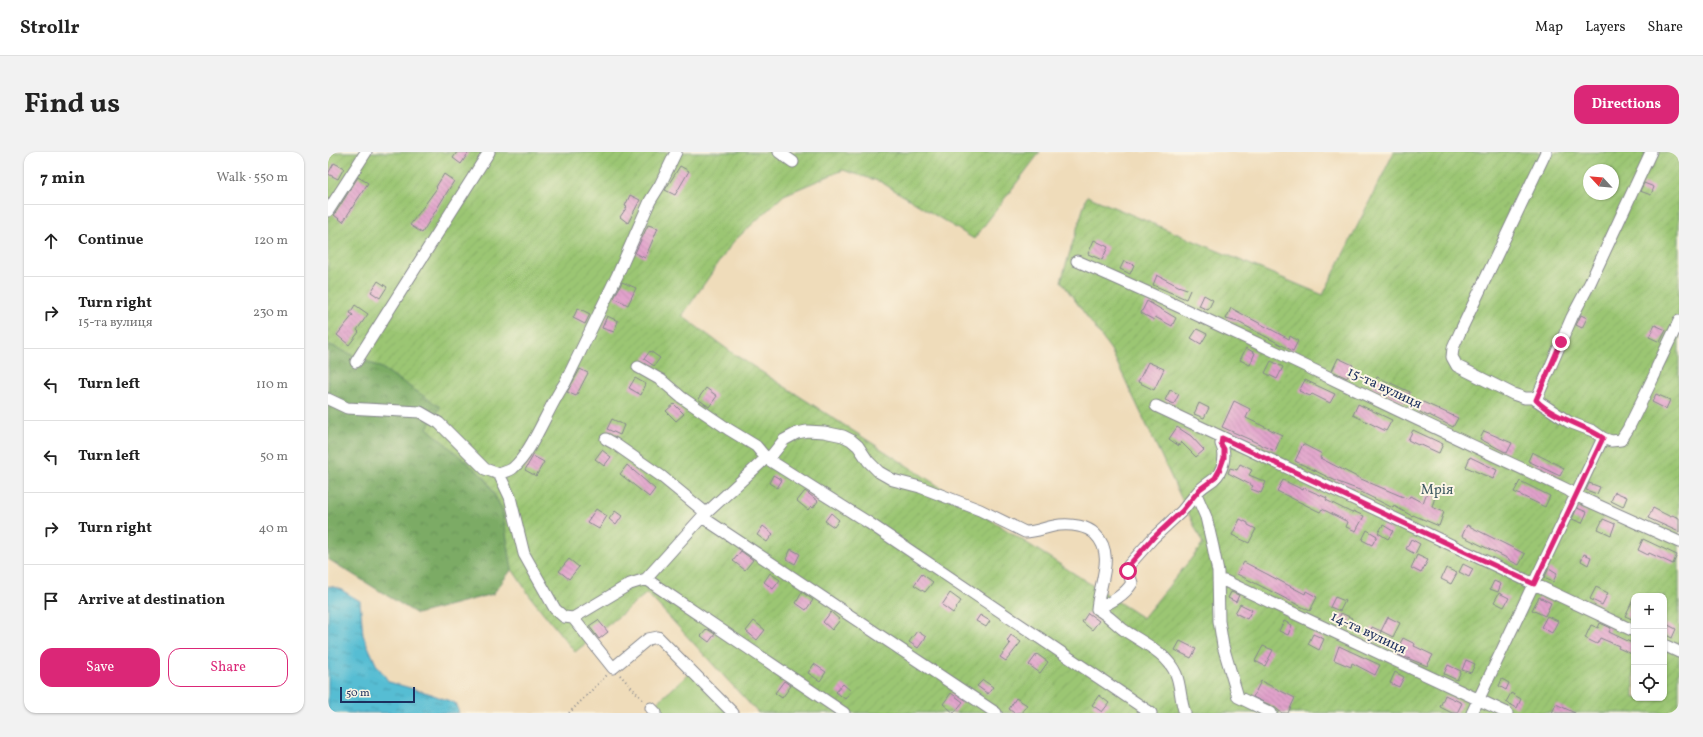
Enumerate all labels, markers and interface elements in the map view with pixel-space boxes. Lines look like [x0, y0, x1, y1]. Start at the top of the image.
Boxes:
text: Strollr [20, 15, 80, 41]
text: Map [1535, 18, 1563, 37]
text: Layers [1585, 18, 1625, 37]
text: Share [1647, 18, 1683, 37]
text: Find us [24, 85, 120, 124]
button: Directions [1574, 85, 1679, 124]
north arrow [1583, 164, 1619, 200]
text: 7 min [40, 167, 85, 190]
text: Walk · 550 m [217, 169, 288, 187]
icon: ahead [40, 230, 62, 252]
text: Continue [78, 230, 143, 251]
text: 120 m [254, 232, 288, 250]
text: Turn right [78, 293, 152, 314]
icon: right [40, 302, 62, 324]
text: 230 m [253, 304, 288, 322]
text: 15-та вулиця [78, 314, 153, 332]
route end [1552, 333, 1570, 351]
street label: 15-та вулиця [1344, 363, 1425, 414]
icon: left [40, 374, 62, 396]
text: Turn left [78, 374, 140, 395]
text: 110 m [256, 376, 288, 394]
icon: left [40, 446, 62, 468]
text: Turn left [78, 446, 140, 467]
text: 50 m [260, 448, 288, 466]
park label: Мрія [1421, 481, 1453, 500]
icon: right [40, 518, 62, 540]
text: Turn right [78, 518, 152, 539]
text: 40 m [259, 520, 288, 538]
route start [1119, 562, 1137, 580]
icon: arrive [40, 590, 62, 612]
text: Arrive at destination [78, 590, 225, 611]
map controls [1631, 593, 1667, 701]
button: + [1631, 593, 1667, 629]
street label: 14-та вулиця [1327, 608, 1409, 659]
button: − [1631, 629, 1667, 665]
button: Save [40, 648, 160, 687]
button: Share [168, 648, 288, 687]
button: locate [1631, 665, 1667, 701]
scale bar [340, 685, 415, 704]
text: 50 m [346, 686, 370, 701]

